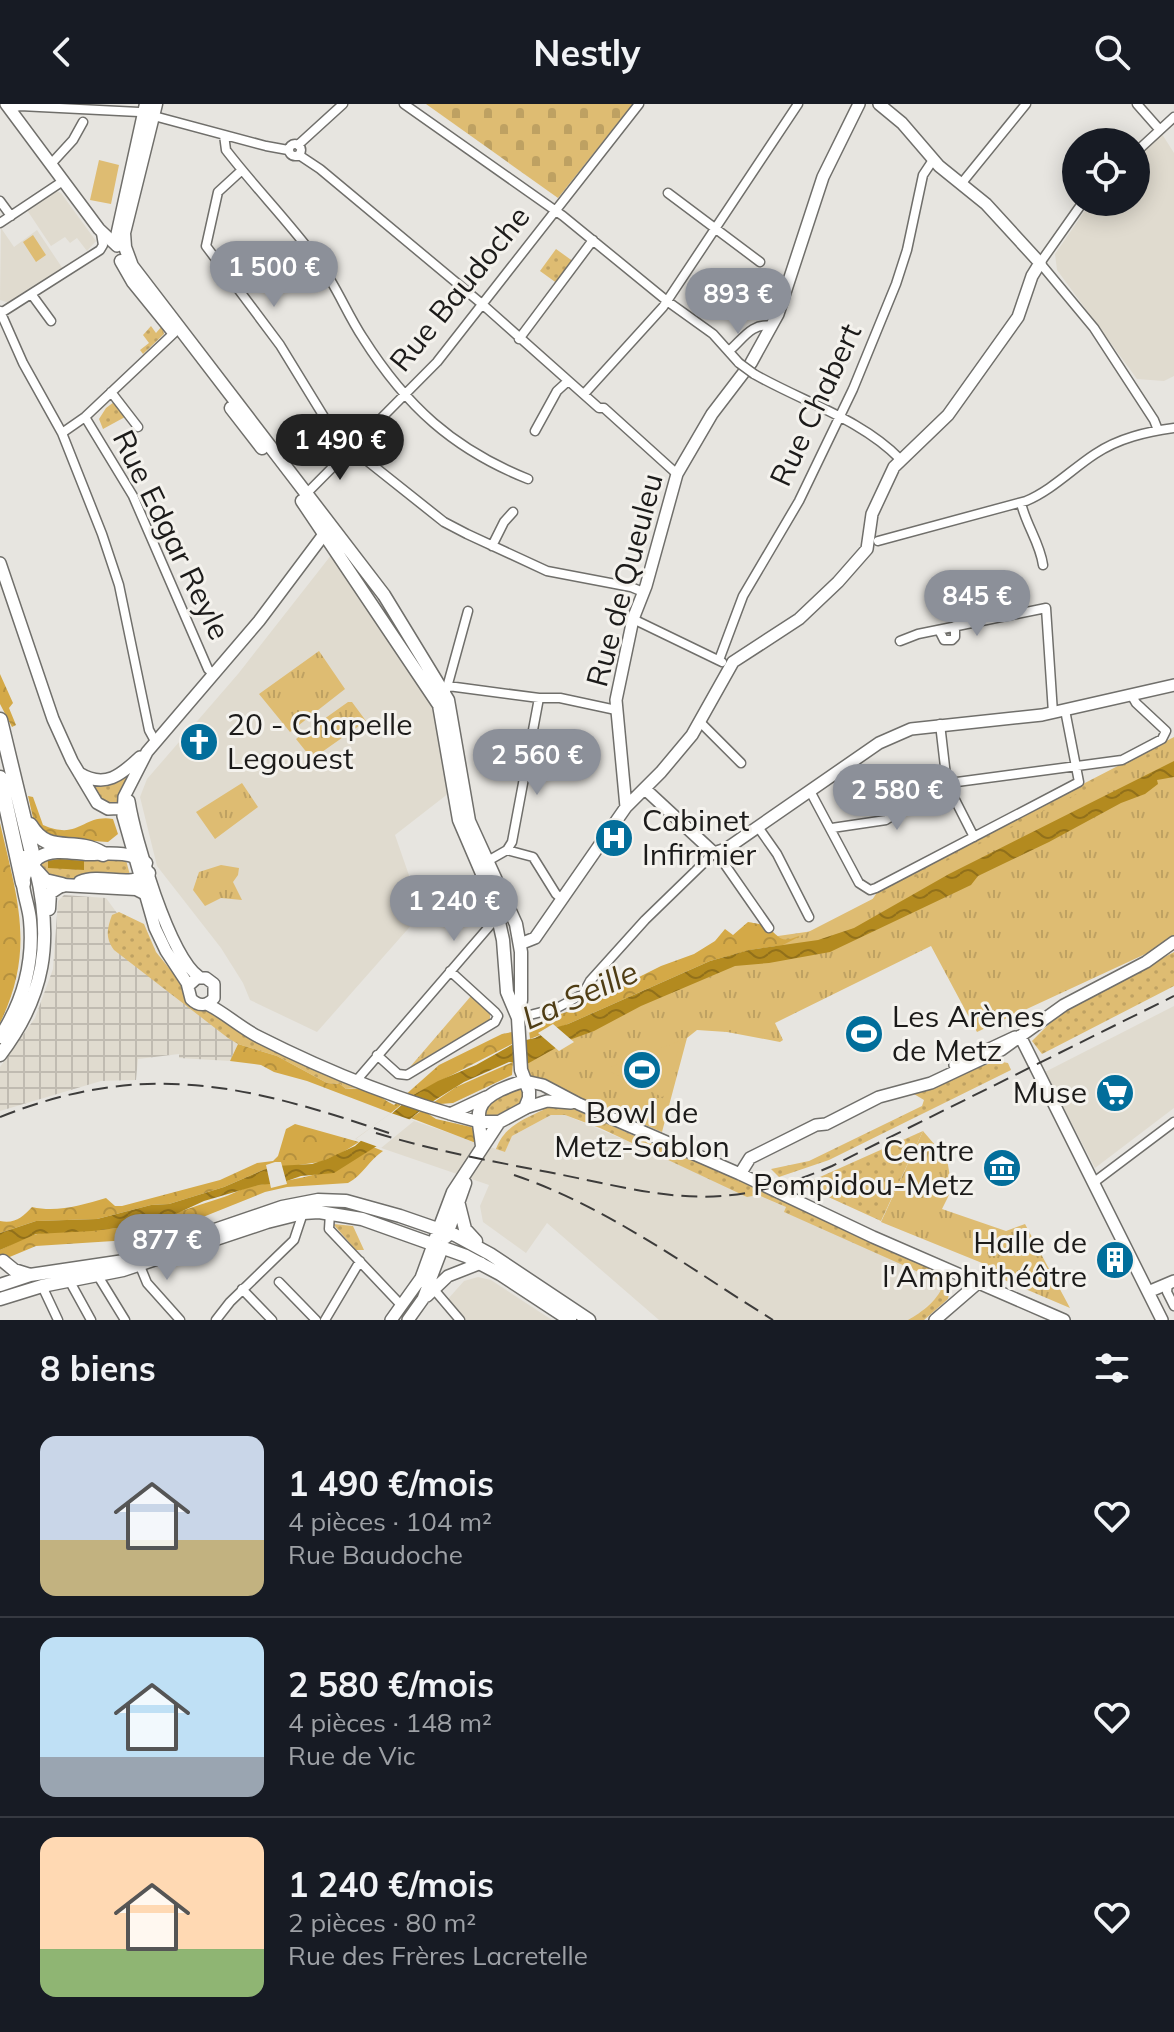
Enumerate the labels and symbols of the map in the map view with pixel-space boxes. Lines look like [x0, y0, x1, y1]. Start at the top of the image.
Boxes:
street label: Rue Baudoche [381, 198, 537, 379]
pin: 1 500 € [200, 241, 348, 309]
pin: 893 € [682, 268, 794, 336]
street label: Rue Chabert [761, 317, 869, 492]
pin: 1 490 € [266, 414, 414, 482]
street label: Rue Edgar Reyle [105, 424, 239, 646]
street label: Rue de Queuleu [577, 469, 671, 691]
pin: 845 € [921, 570, 1033, 638]
place label: 20 - Chapelle Legouest [227, 705, 413, 777]
church icon: 20 - Chapelle Legouest [178, 721, 220, 763]
pin: 2 560 € [463, 729, 611, 797]
pin: 2 580 € [823, 764, 971, 832]
place label: Cabinet Infirmier [642, 801, 756, 873]
hospital icon: Cabinet Infirmier [593, 817, 635, 859]
pin: 1 240 € [380, 875, 528, 943]
water label: La Seille [515, 951, 644, 1037]
place label: Les Arènes de Metz [892, 997, 1045, 1069]
sports icon: Les Arènes de Metz [843, 1013, 885, 1055]
sports icon: Bowl de Metz-Sablon [621, 1049, 663, 1091]
supermarket icon: Muse [1094, 1072, 1136, 1114]
place label: Muse [1013, 1073, 1087, 1111]
place label: Bowl de Metz-Sablon [554, 1093, 730, 1165]
place label: Centre Pompidou-Metz [753, 1131, 974, 1203]
museum icon: Centre Pompidou-Metz [981, 1147, 1023, 1189]
pin: 877 € [111, 1214, 223, 1282]
place label: Halle de l'Amphithéâtre [882, 1223, 1087, 1295]
building icon: Halle de l'Amphithéâtre [1094, 1239, 1136, 1281]

